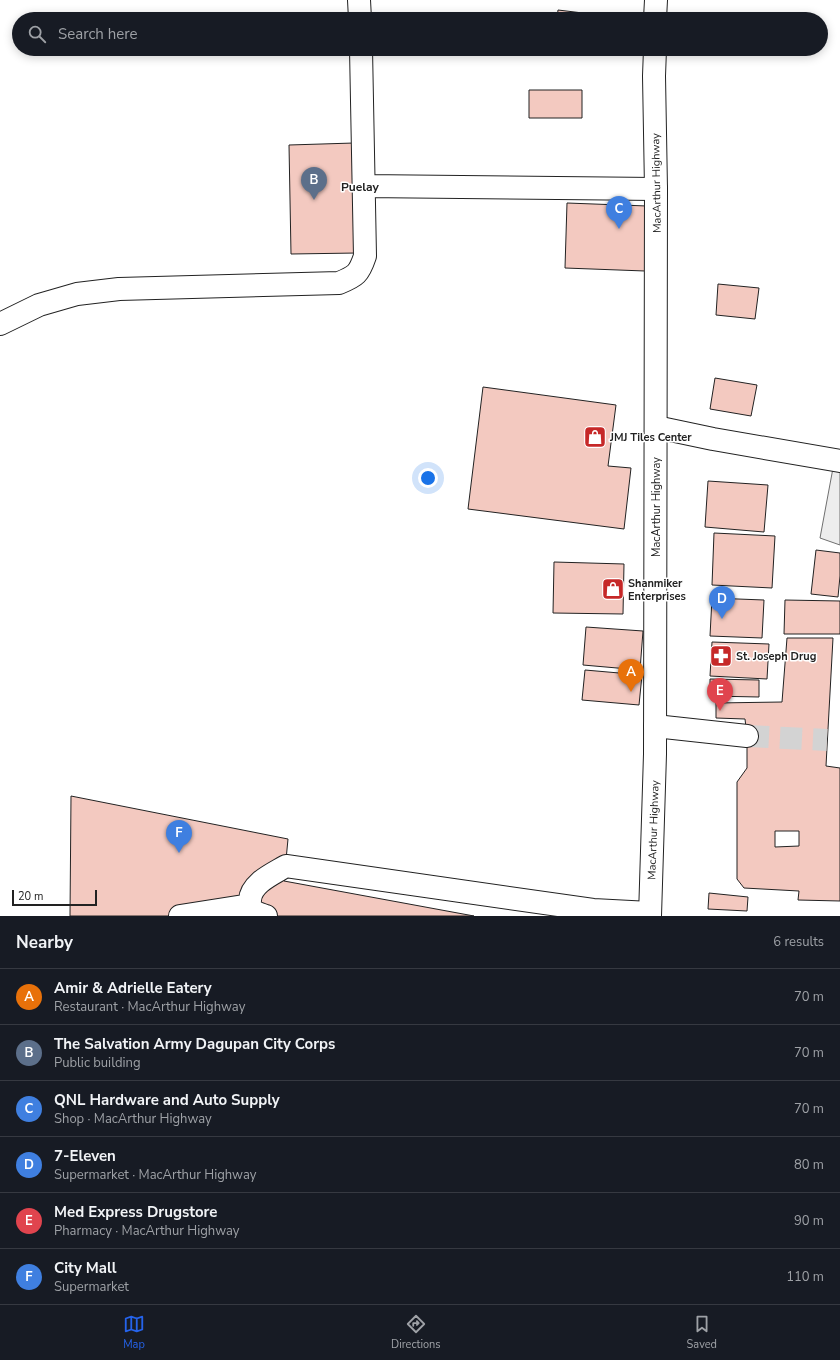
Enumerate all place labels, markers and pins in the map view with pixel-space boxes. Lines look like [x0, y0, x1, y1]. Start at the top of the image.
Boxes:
pin: B [301, 167, 327, 200]
pin: C [606, 196, 632, 229]
shop icon: JMJ Tiles Center [582, 424, 608, 450]
place label: JMJ Tiles Center [609, 430, 692, 445]
shop icon: Shanmiker Enterprises [600, 576, 626, 602]
place label: Shanmiker Enterprises [628, 576, 686, 604]
pin: D [709, 586, 735, 619]
pharmacy icon: St. Joseph Drug [708, 643, 734, 669]
place label: St. Joseph Drug [736, 649, 816, 664]
pin: A [618, 659, 644, 692]
pin: E [707, 678, 733, 711]
pin: F [166, 820, 192, 853]

